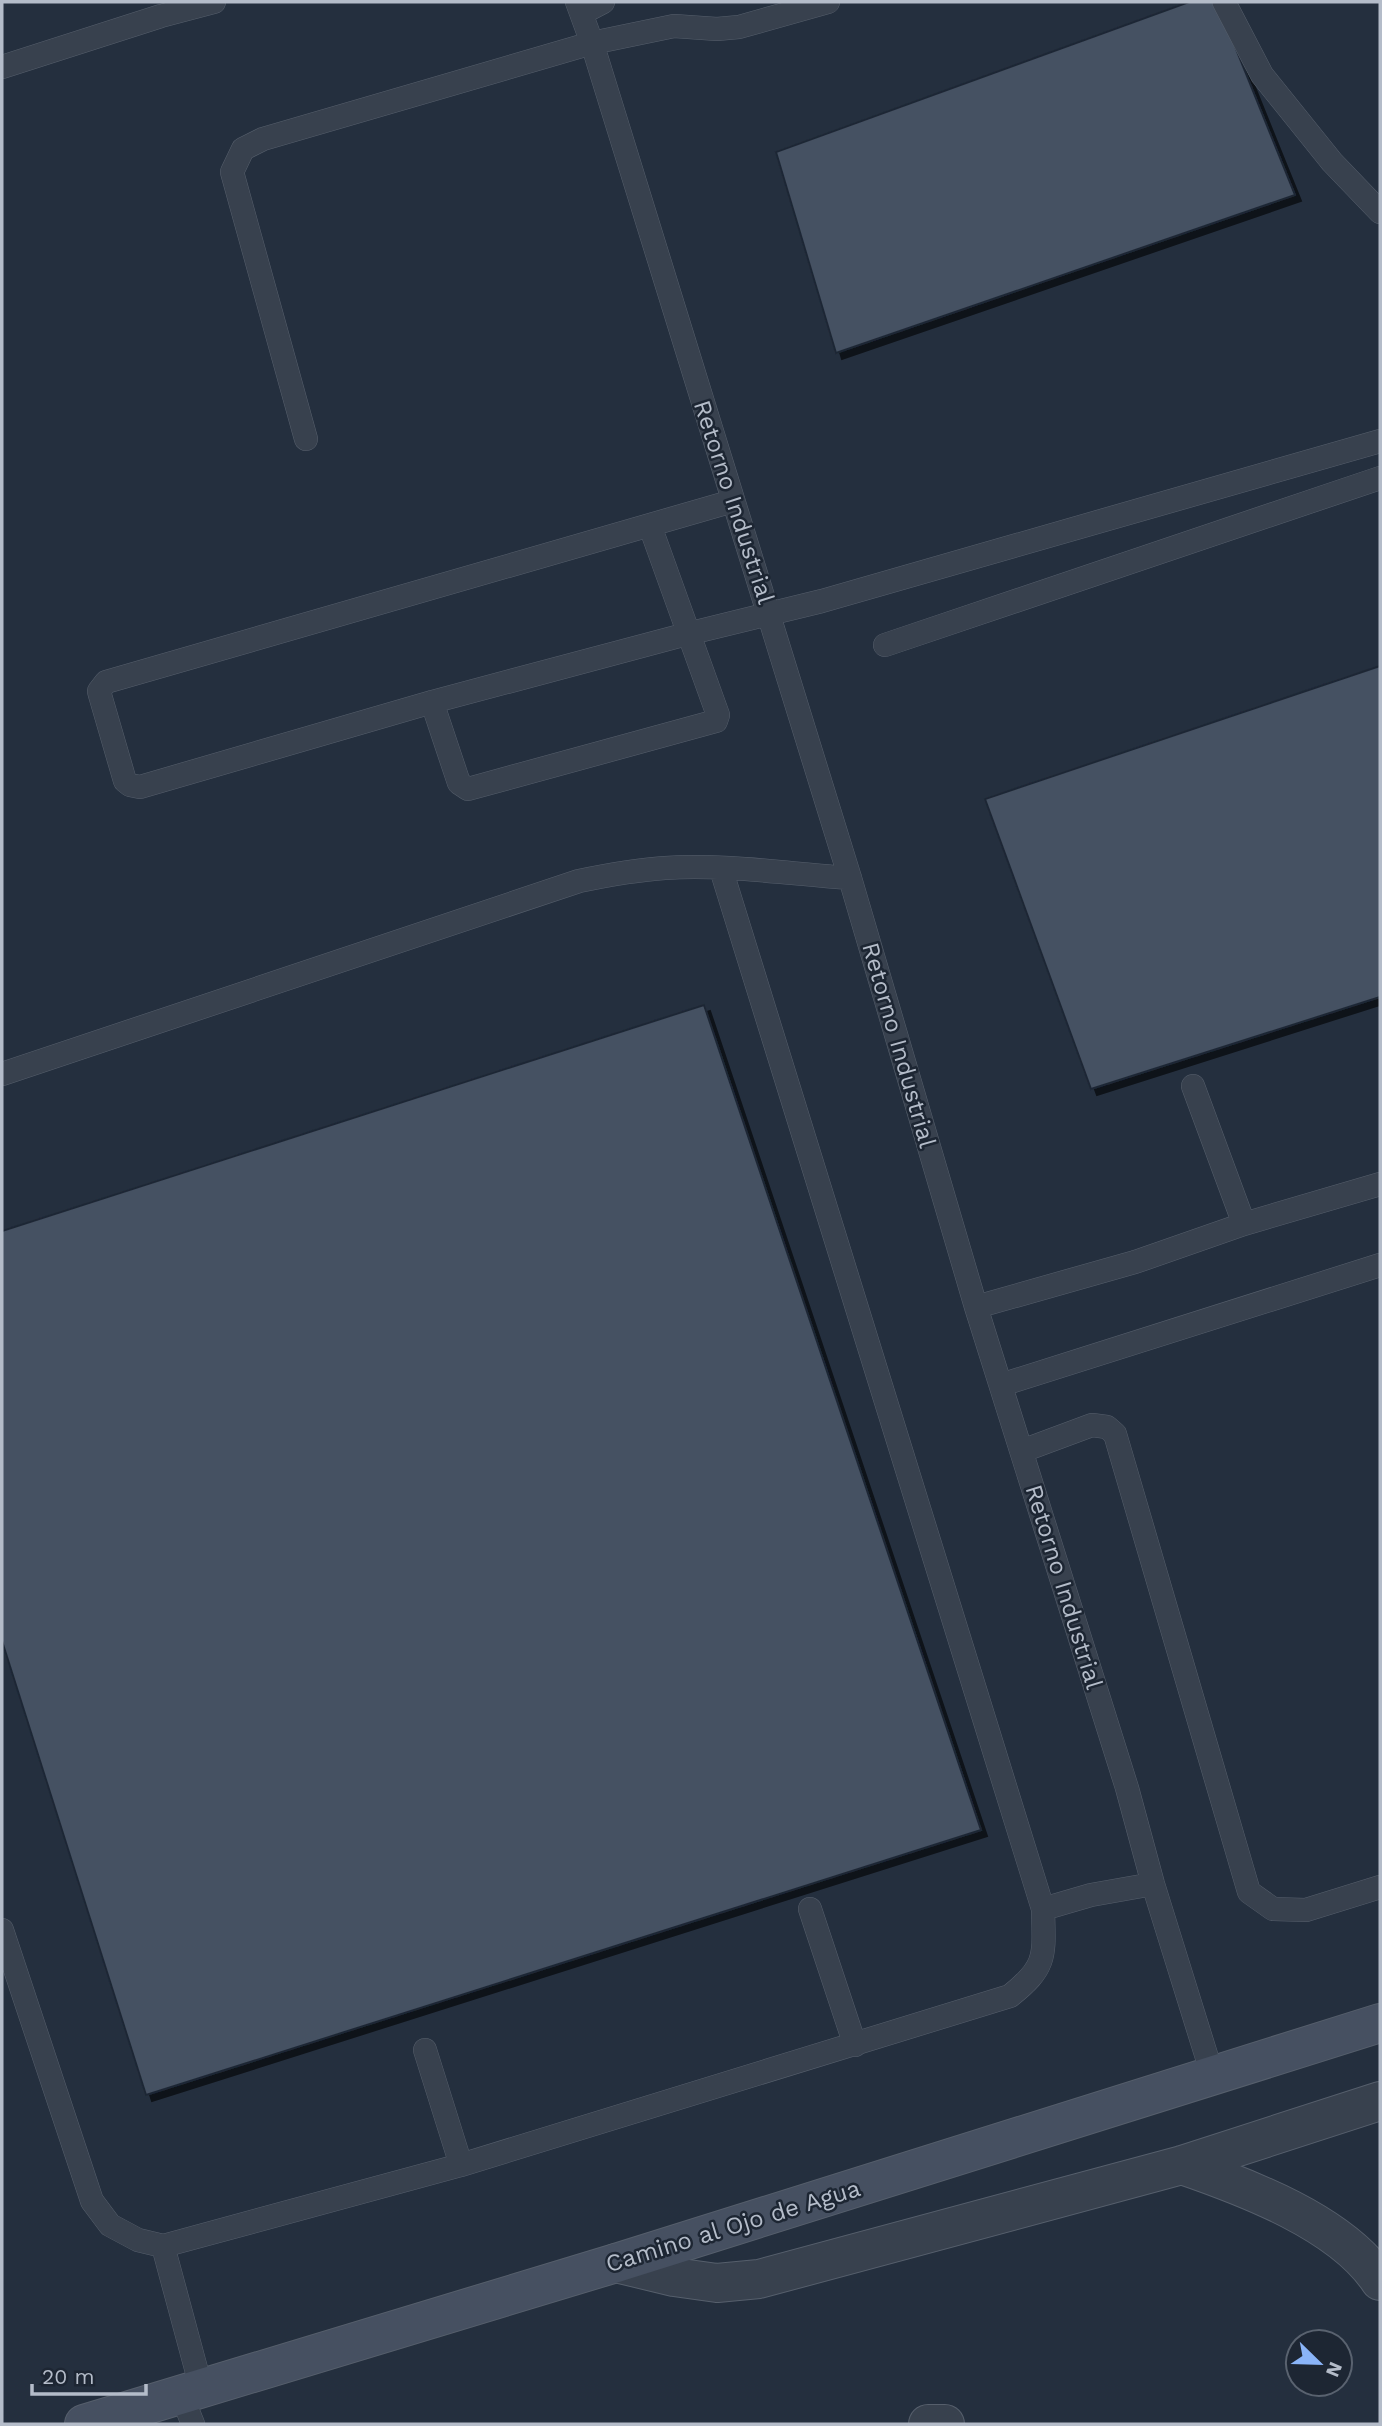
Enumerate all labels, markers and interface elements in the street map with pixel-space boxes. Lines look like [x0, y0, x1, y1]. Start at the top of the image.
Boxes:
street label: Retorno Industrial [688, 397, 780, 608]
street label: Retorno Industrial [856, 939, 942, 1151]
street label: Retorno Industrial [1020, 1481, 1109, 1693]
street label: Camino al Ojo de Agua [602, 2174, 864, 2278]
north arrow [1284, 2328, 1354, 2398]
scale bar [32, 2352, 145, 2396]
text: N [1321, 2358, 1348, 2380]
text: 20 m [42, 2364, 94, 2389]

